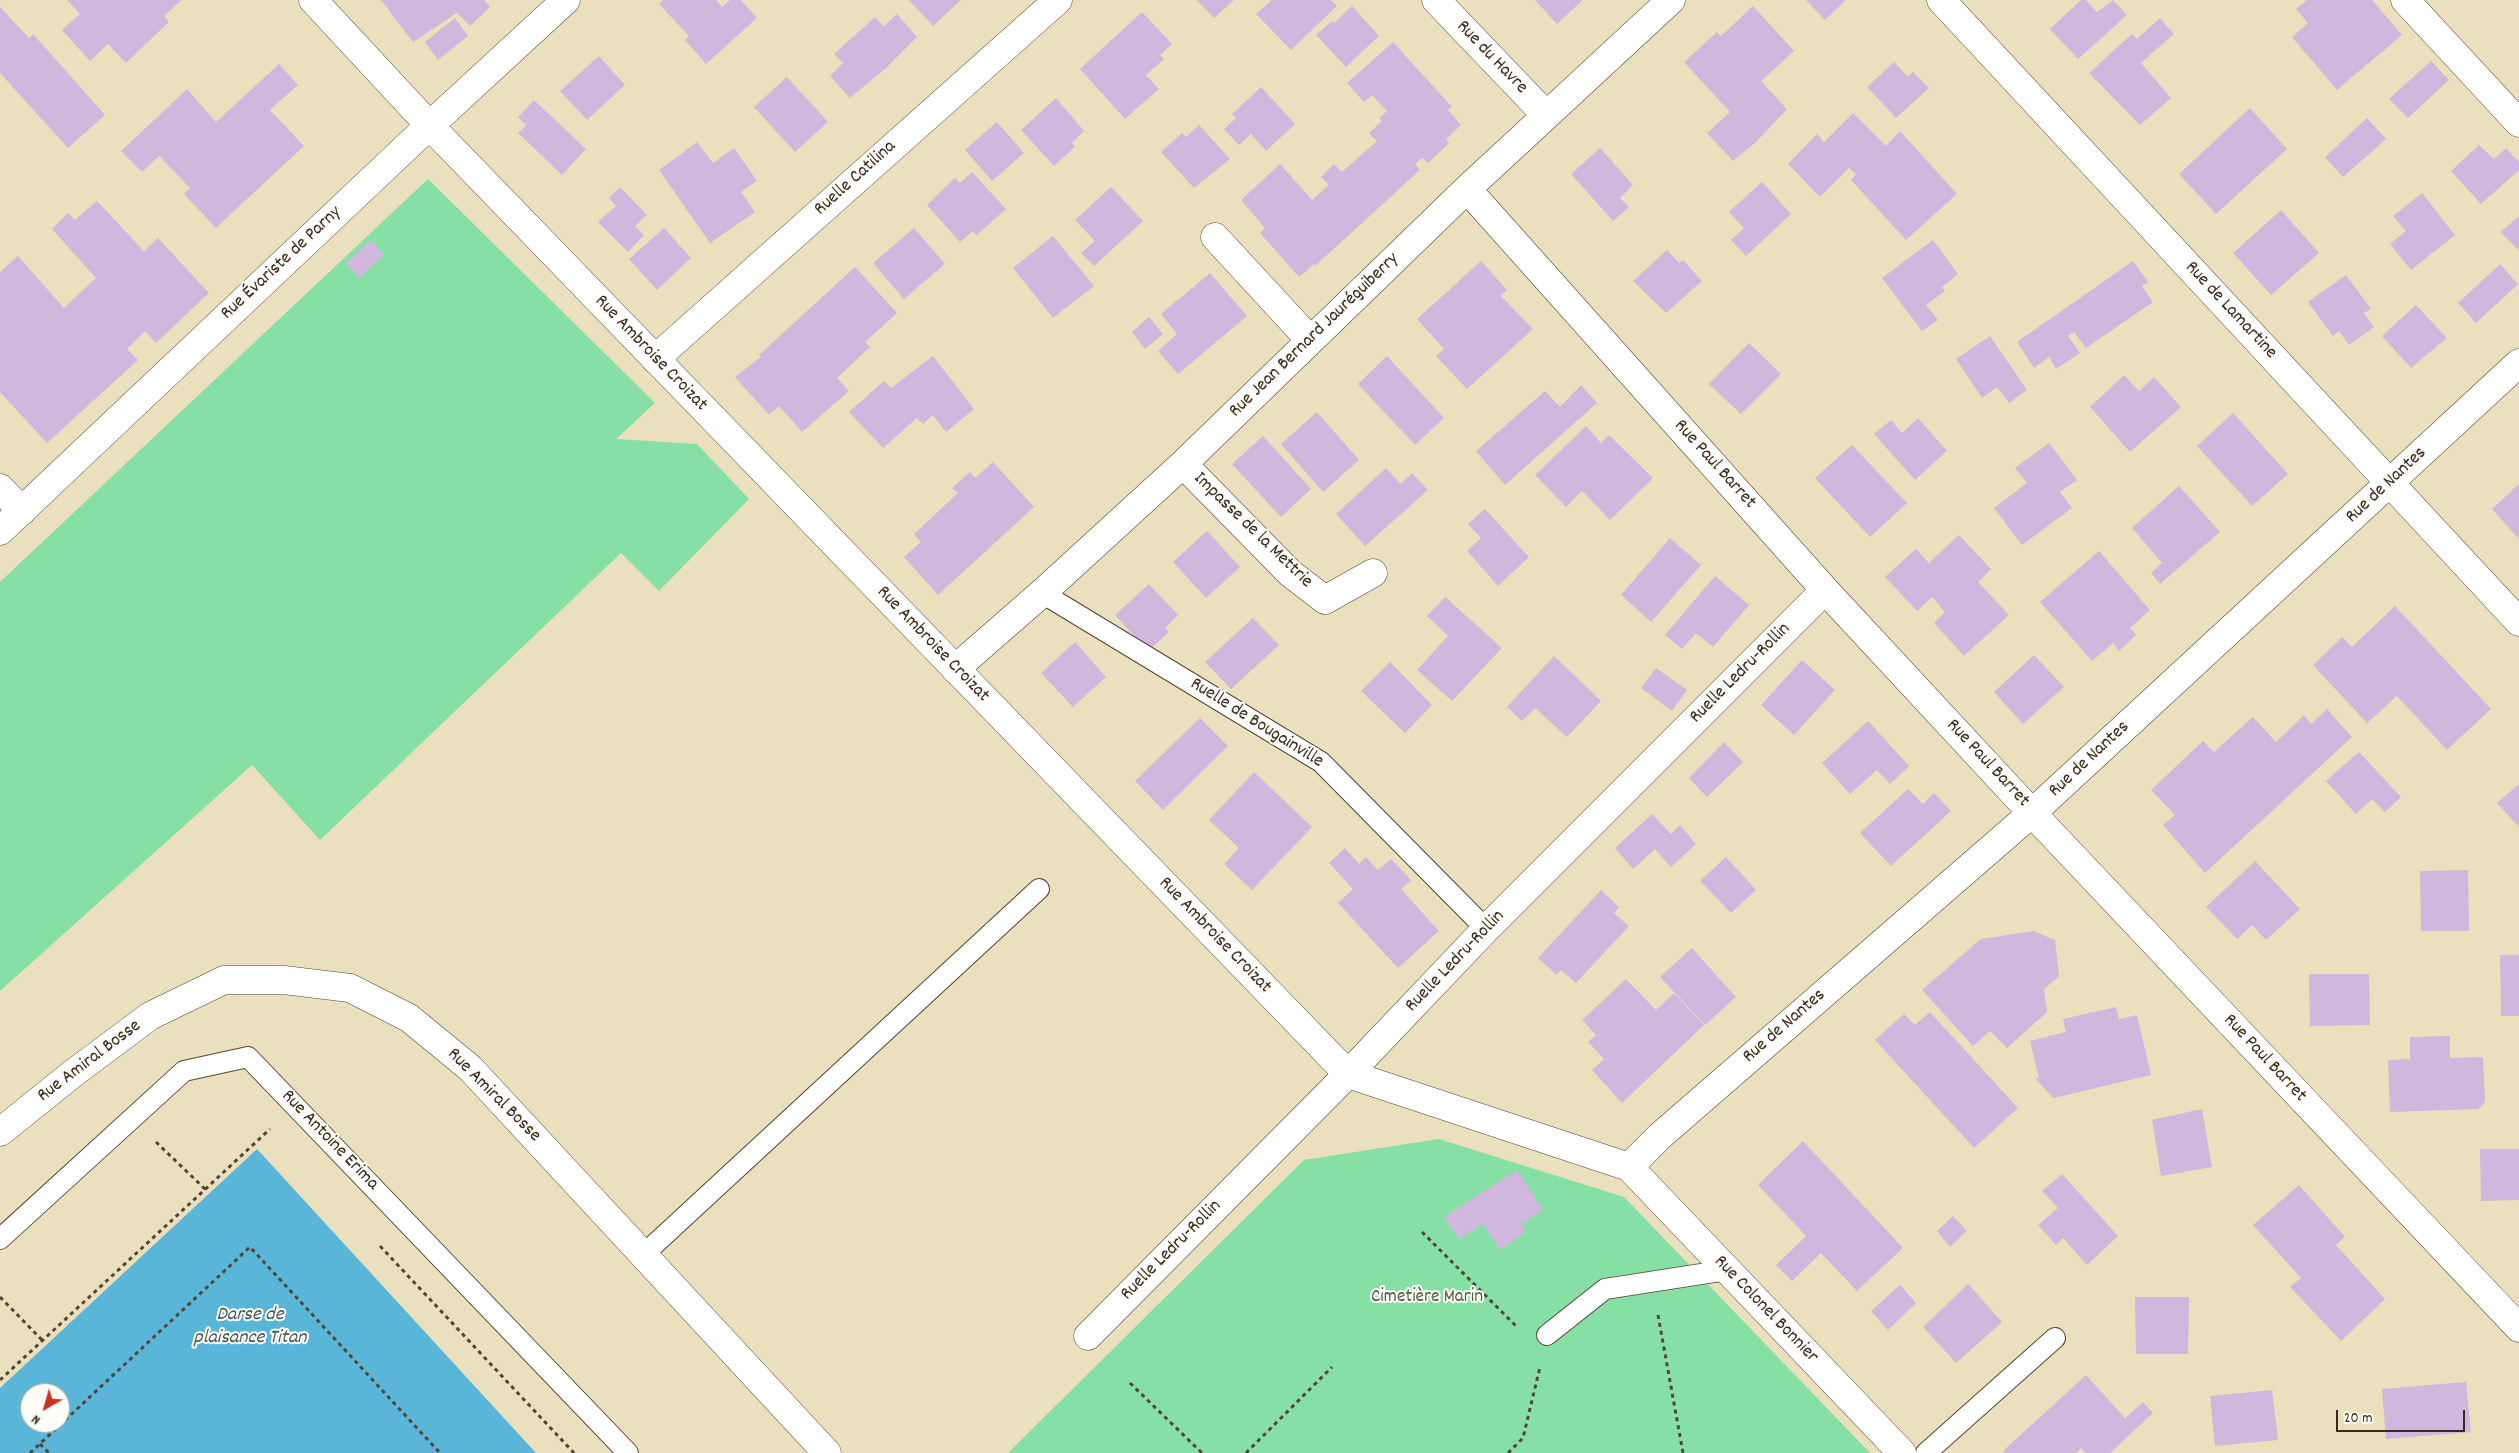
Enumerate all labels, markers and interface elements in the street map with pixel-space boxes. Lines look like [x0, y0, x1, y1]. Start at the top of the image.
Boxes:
street label: Rue du Havre [1450, 16, 1532, 100]
street label: Ruelle Catilina [810, 136, 902, 222]
street label: Rue Évariste de Parny [217, 202, 347, 326]
street label: Rue Jean Bernard Jauréguiberry [1225, 249, 1405, 423]
street label: Rue de Lamartine [2179, 257, 2281, 365]
street label: Rue Ambroise Croizat [589, 291, 711, 417]
street label: Rue Paul Barret [1668, 416, 1760, 514]
street label: Rue de Nantes [2342, 443, 2432, 529]
street label: Impasse de la Mettrie [1188, 468, 1316, 594]
street label: Rue Ambroise Croizat [871, 582, 993, 708]
street label: Ruelle Ledru-Rollin [1686, 619, 1796, 729]
street label: Ruelle de Bougainville [1185, 674, 1327, 774]
street label: Rue Paul Barret [1940, 715, 2034, 813]
street label: Rue de Nantes [2045, 717, 2135, 803]
street label: Rue Ambroise Croizat [1153, 873, 1275, 999]
street label: Ruelle Ledru-Rollin [1401, 906, 1511, 1018]
street label: Rue de Nantes [1739, 985, 1831, 1069]
street label: Rue Paul Barret [2217, 1010, 2311, 1108]
street label: Rue Amiral Bosse [34, 1016, 146, 1108]
street label: Rue Amiral Bosse [441, 1044, 545, 1148]
street label: Rue Antoine Erima [275, 1086, 383, 1196]
street label: Ruelle Ledru-Rollin [1117, 1196, 1227, 1306]
street label: Rue Colonel Bonnier [1708, 1251, 1822, 1369]
park label: Cimetière Marin [1371, 1287, 1483, 1309]
water label: Darse de plaisance Titan [193, 1304, 307, 1351]
north arrow [20, 1383, 70, 1433]
scale bar [2339, 1400, 2468, 1432]
text: 20 m [2344, 1408, 2372, 1430]
text: N [28, 1409, 45, 1429]

